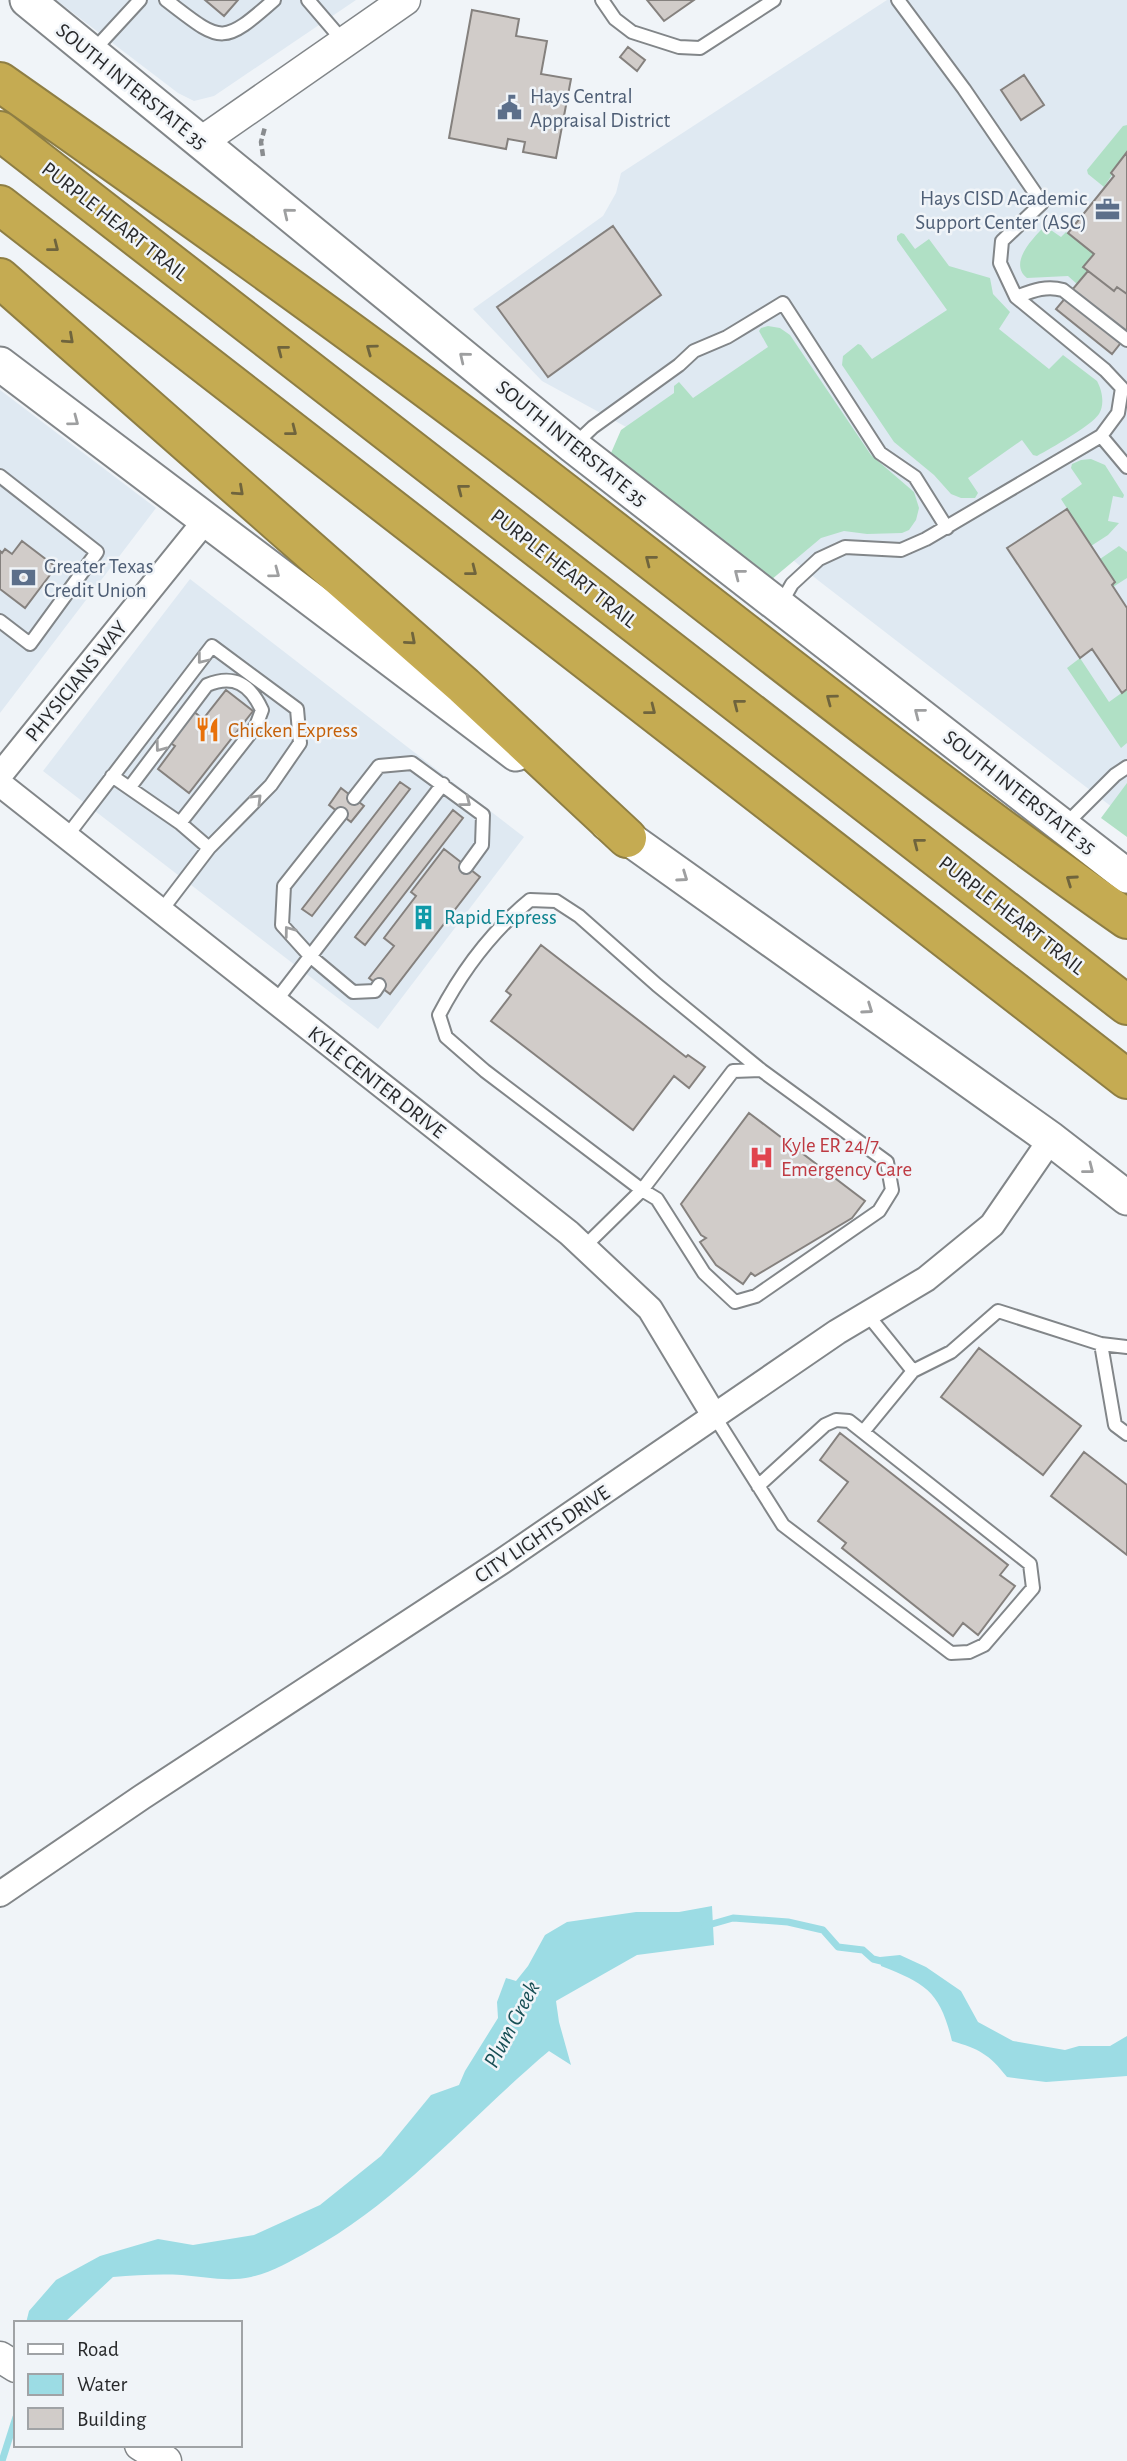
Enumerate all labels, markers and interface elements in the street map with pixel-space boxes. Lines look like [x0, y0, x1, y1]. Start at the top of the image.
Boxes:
street label: SOUTH INTERSTATE 35 [52, 19, 211, 153]
place label: Hays Central Appraisal District [530, 86, 670, 131]
public building icon: Hays Central Appraisal District [496, 94, 524, 122]
street label: PURPLE HEART TRAIL [38, 158, 192, 285]
place label: Hays CISD Academic Support Center (ASC) [915, 188, 1087, 233]
office icon: Hays CISD Academic Support Center (ASC) [1093, 196, 1121, 224]
one-way arrow [283, 209, 296, 221]
one-way arrow [46, 238, 59, 251]
one-way arrow [61, 331, 74, 344]
one-way arrow [367, 344, 379, 357]
one-way arrow [277, 345, 290, 358]
one-way arrow [460, 353, 473, 365]
street label: SOUTH INTERSTATE 35 [492, 376, 651, 510]
one-way arrow [66, 412, 78, 425]
one-way arrow [284, 423, 297, 436]
one-way arrow [231, 482, 244, 495]
one-way arrow [457, 485, 469, 498]
street label: PURPLE HEART TRAIL [487, 505, 641, 632]
place label: Greater Texas Credit Union [44, 556, 153, 601]
one-way arrow [645, 556, 658, 569]
one-way arrow [464, 562, 476, 575]
bank icon: Greater Texas Credit Union [10, 564, 38, 592]
one-way arrow [267, 565, 279, 577]
one-way arrow [734, 570, 746, 583]
street label: PHYSICIANS WAY [22, 617, 131, 746]
one-way arrow [403, 632, 416, 644]
one-way arrow [197, 651, 210, 663]
one-way arrow [826, 694, 839, 707]
one-way arrow [734, 699, 746, 712]
one-way arrow [644, 702, 656, 715]
one-way arrow [914, 708, 927, 721]
restaurant icon: Chicken Express [194, 716, 222, 744]
place label: Chicken Express [228, 720, 358, 741]
street label: SOUTH INTERSTATE 35 [939, 726, 1100, 858]
one-way arrow [155, 740, 168, 752]
one-way arrow [459, 794, 471, 807]
one-way arrow [248, 795, 261, 808]
one-way arrow [913, 838, 926, 851]
street label: PURPLE HEART TRAIL [935, 852, 1089, 979]
one-way arrow [675, 869, 688, 881]
one-way arrow [1066, 876, 1079, 888]
building icon: Rapid Express [410, 903, 438, 931]
place label: Rapid Express [444, 907, 557, 928]
one-way arrow [285, 927, 298, 939]
one-way arrow [860, 1001, 873, 1013]
street label: KYLE CENTER DRIVE [304, 1022, 449, 1142]
place label: Kyle ER 24/7 Emergency Care [781, 1135, 912, 1180]
hospital icon: Kyle ER 24/7 Emergency Care [747, 1143, 775, 1171]
one-way arrow [1081, 1160, 1094, 1173]
street label: CITY LIGHTS DRIVE [471, 1482, 613, 1587]
water label: Plum Creek [480, 1977, 545, 2072]
legend [14, 2321, 242, 2447]
text: Road [77, 2339, 119, 2360]
text: Water [77, 2374, 127, 2395]
text: Building [77, 2409, 147, 2430]

